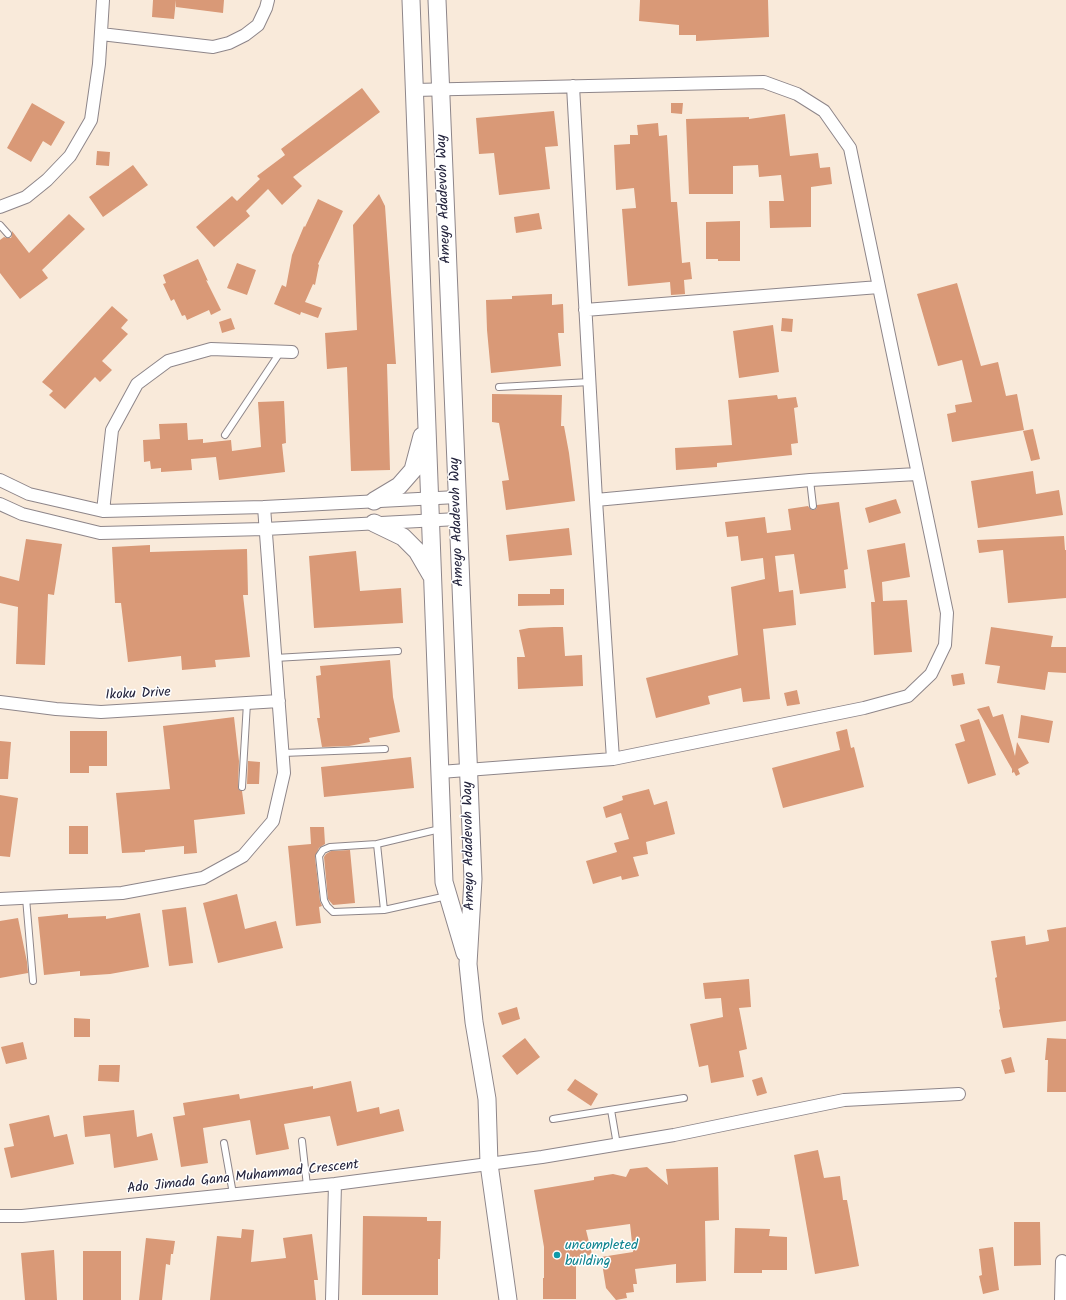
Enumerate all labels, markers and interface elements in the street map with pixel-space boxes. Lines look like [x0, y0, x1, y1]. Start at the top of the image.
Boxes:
street label: Ameyo Adadevoh Way [434, 134, 456, 264]
street label: Ameyo Adadevoh Way [447, 457, 469, 587]
street label: Ikoku Drive [105, 685, 171, 705]
street label: Ameyo Adadevoh Way [460, 781, 480, 911]
street label: Ado Jimada Gana Muhammad Crescent [126, 1157, 360, 1199]
place label: uncompleted building [565, 1239, 638, 1272]
marker: uncompleted building [552, 1250, 562, 1260]

